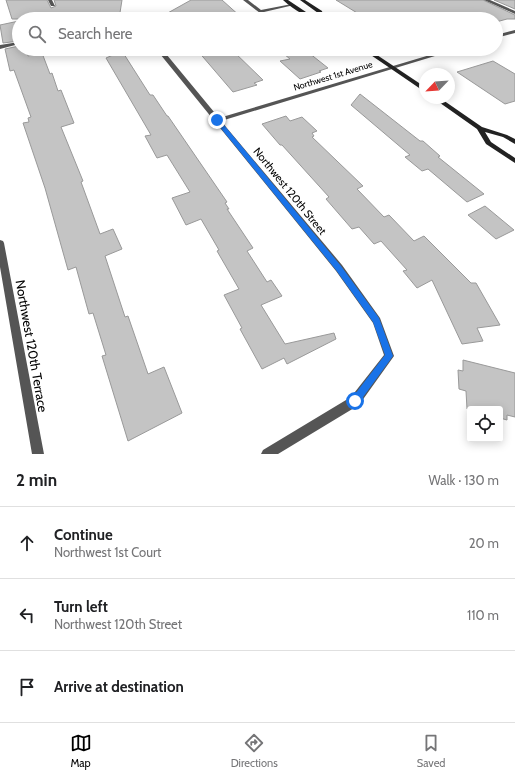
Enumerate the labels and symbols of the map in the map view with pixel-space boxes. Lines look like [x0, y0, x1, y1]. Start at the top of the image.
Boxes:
street label: Northwest 1st Avenue [292, 58, 374, 93]
north arrow [419, 68, 455, 104]
route end [208, 111, 226, 129]
street label: Northwest 120th Street [250, 144, 330, 238]
street label: Northwest 120th Terrace [12, 279, 52, 414]
route start [346, 392, 364, 410]

